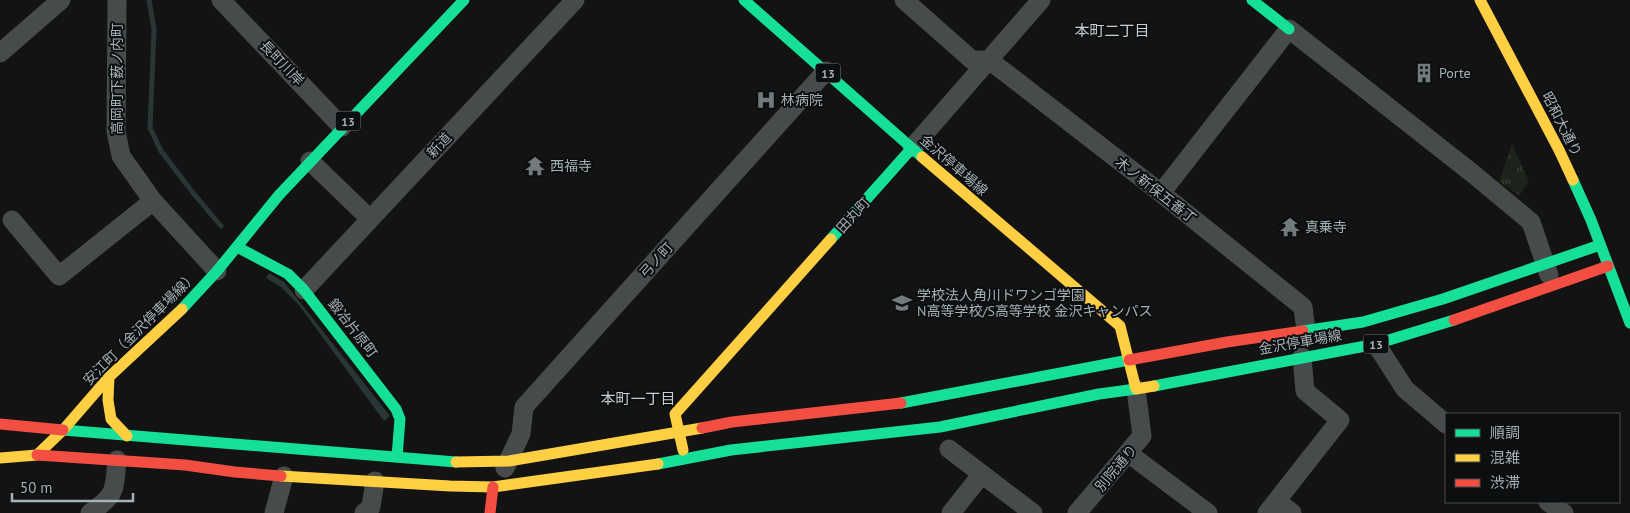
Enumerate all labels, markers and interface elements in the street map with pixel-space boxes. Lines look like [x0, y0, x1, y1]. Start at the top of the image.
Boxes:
district label: 本町二丁目 [1074, 21, 1150, 40]
street label: 高岡町下薮ノ内町 [108, 23, 126, 135]
street label: 長町川岸 [256, 37, 308, 89]
building icon: Porte [1413, 62, 1435, 84]
road number: 13 [816, 64, 840, 82]
place label: Porte [1439, 64, 1471, 82]
hospital icon: 林病院 [755, 89, 777, 111]
street label: 昭和大通り [1538, 89, 1586, 159]
place label: 林病院 [781, 91, 823, 109]
road number: 13 [336, 112, 360, 130]
street label: 新道 [423, 129, 455, 161]
street label: 金沢停車場線 [916, 131, 992, 199]
street label: 木ノ新保五番丁 [1112, 153, 1200, 227]
temple icon: 西福寺 [524, 155, 546, 177]
place label: 西福寺 [550, 157, 592, 175]
street label: 田丸町 [832, 193, 874, 237]
temple icon: 真乗寺 [1279, 216, 1301, 238]
place label: 真乗寺 [1305, 218, 1347, 236]
street label: 弓ノ町 [635, 238, 677, 282]
street label: 安江町（金沢停車場線） [79, 267, 201, 389]
place label: 学校法人角川ドワンゴ学園 N高等学校/S高等学校 金沢キャンパス [917, 286, 1153, 320]
school or university icon: 学校法人角川ドワンゴ学園 N高等学校/S高等学校 金沢キャンパス [891, 292, 913, 314]
street label: 鍛冶片原町 [324, 295, 382, 361]
street label: 金沢停車場線 [1257, 326, 1343, 358]
road number: 13 [1364, 334, 1388, 354]
district label: 本町一丁目 [600, 389, 676, 408]
legend [1445, 413, 1620, 503]
text: 順調 [1490, 423, 1520, 442]
street label: 別院通り [1091, 441, 1141, 495]
text: 混雑 [1490, 448, 1520, 467]
scale bar [12, 470, 134, 502]
text: 渋滞 [1490, 473, 1520, 492]
text: 50 m [20, 478, 53, 497]

